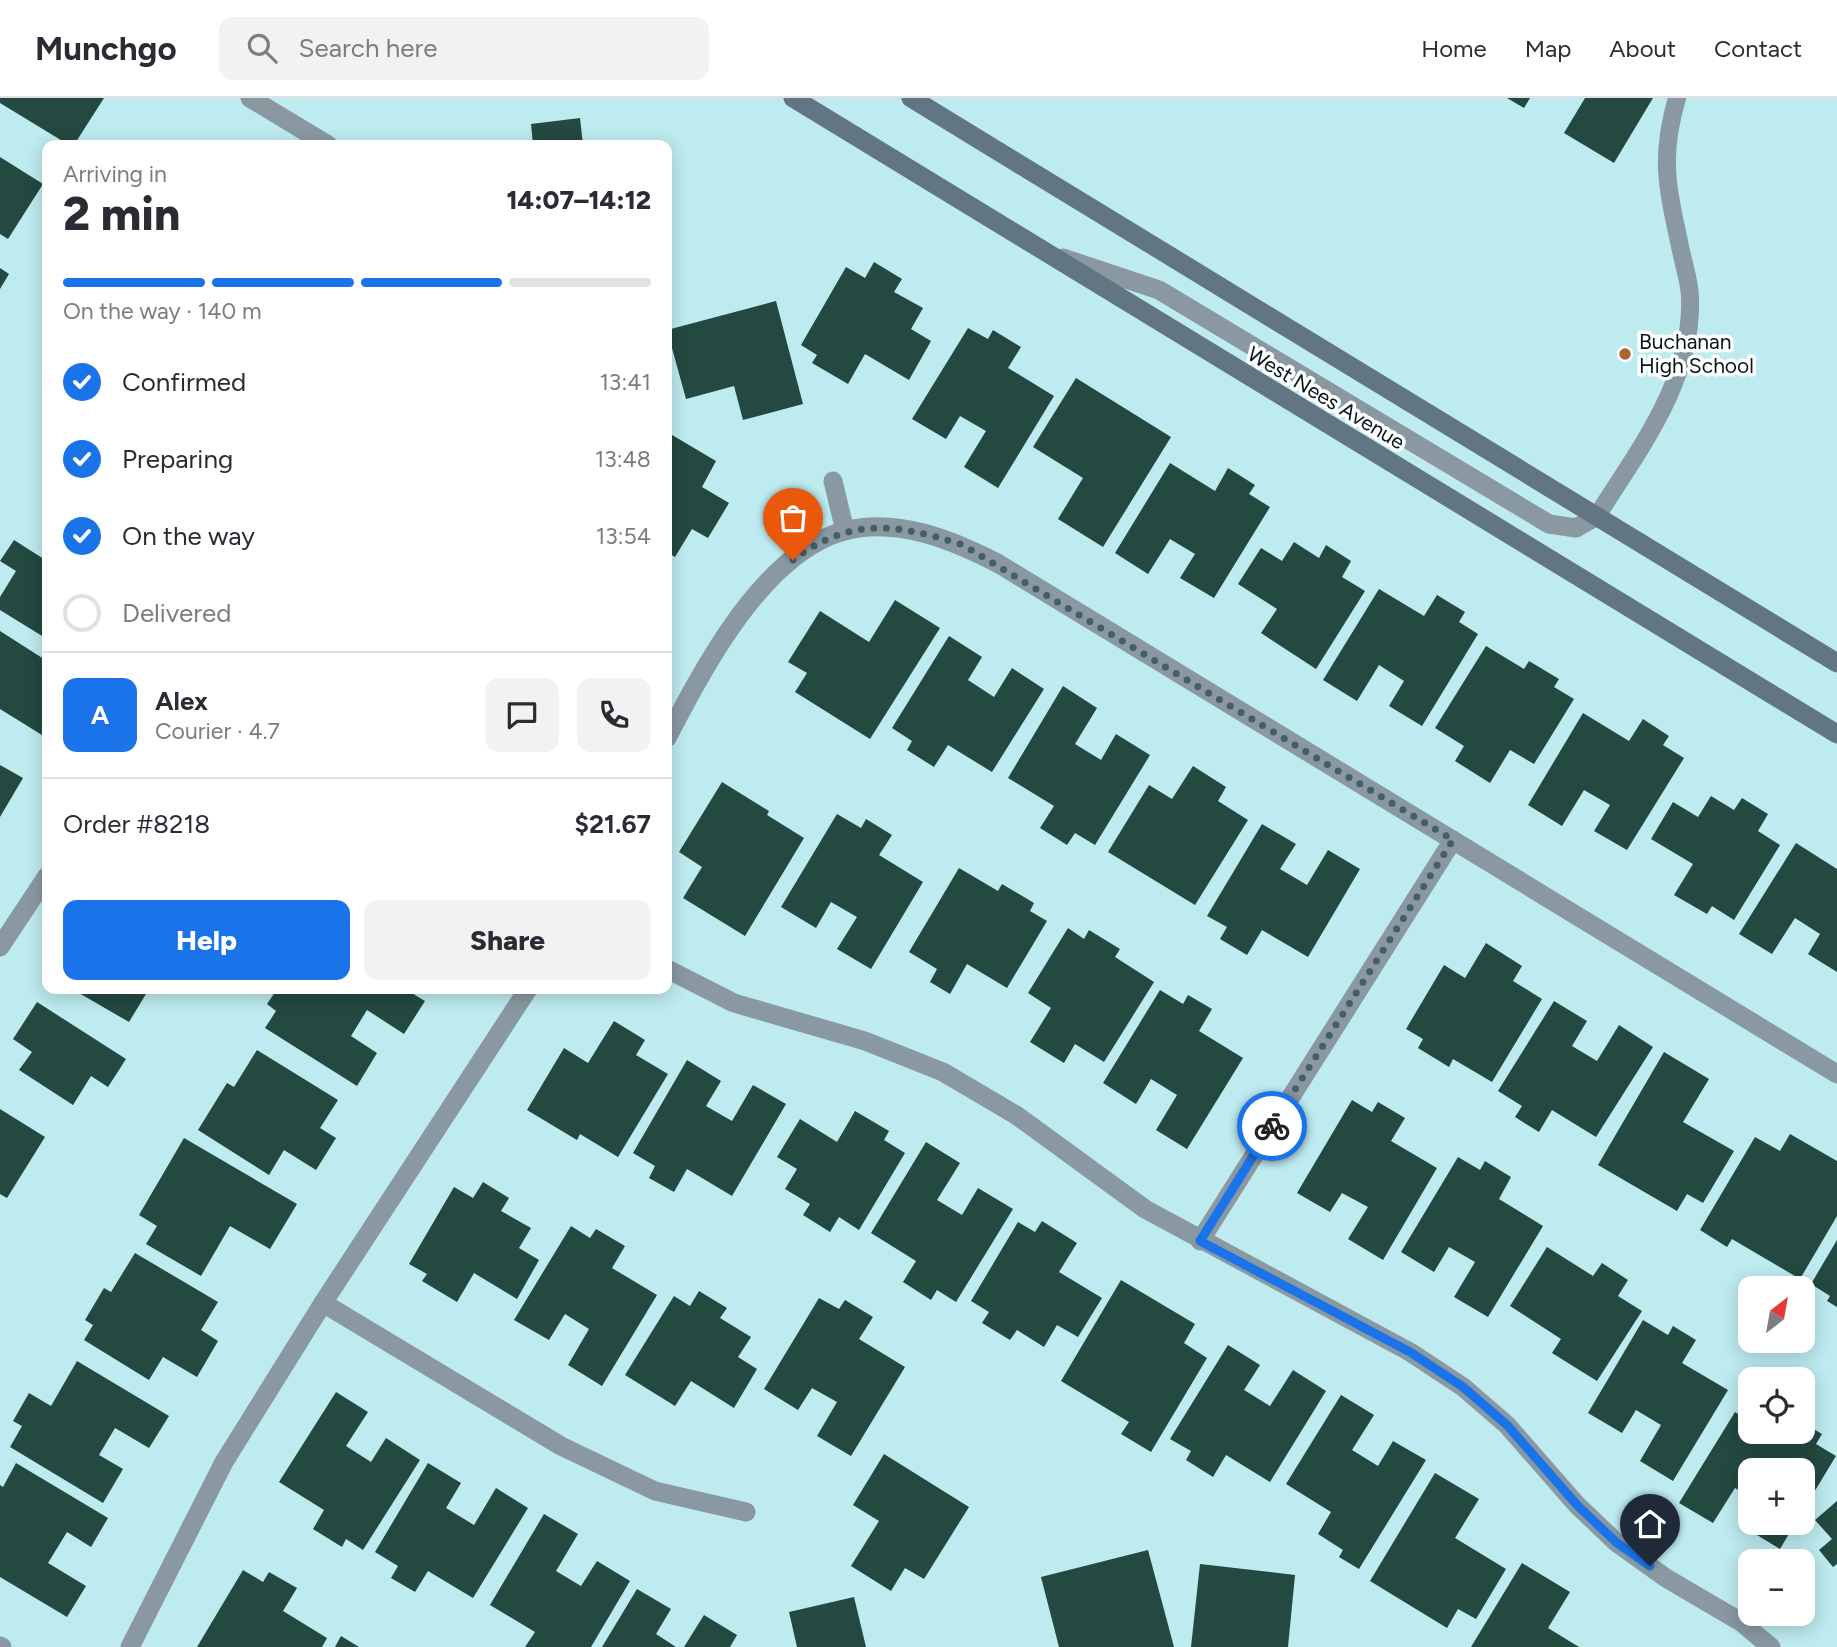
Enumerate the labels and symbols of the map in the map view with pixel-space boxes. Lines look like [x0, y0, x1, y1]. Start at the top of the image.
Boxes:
place label: Buchanan High School [1639, 329, 1754, 378]
street label: West Nees Avenue [1243, 341, 1409, 454]
marker: Buchanan High School [1617, 346, 1633, 362]
pin [763, 488, 823, 560]
courier [1237, 1091, 1307, 1161]
north arrow [1738, 1276, 1815, 1353]
pin [1620, 1494, 1680, 1566]

